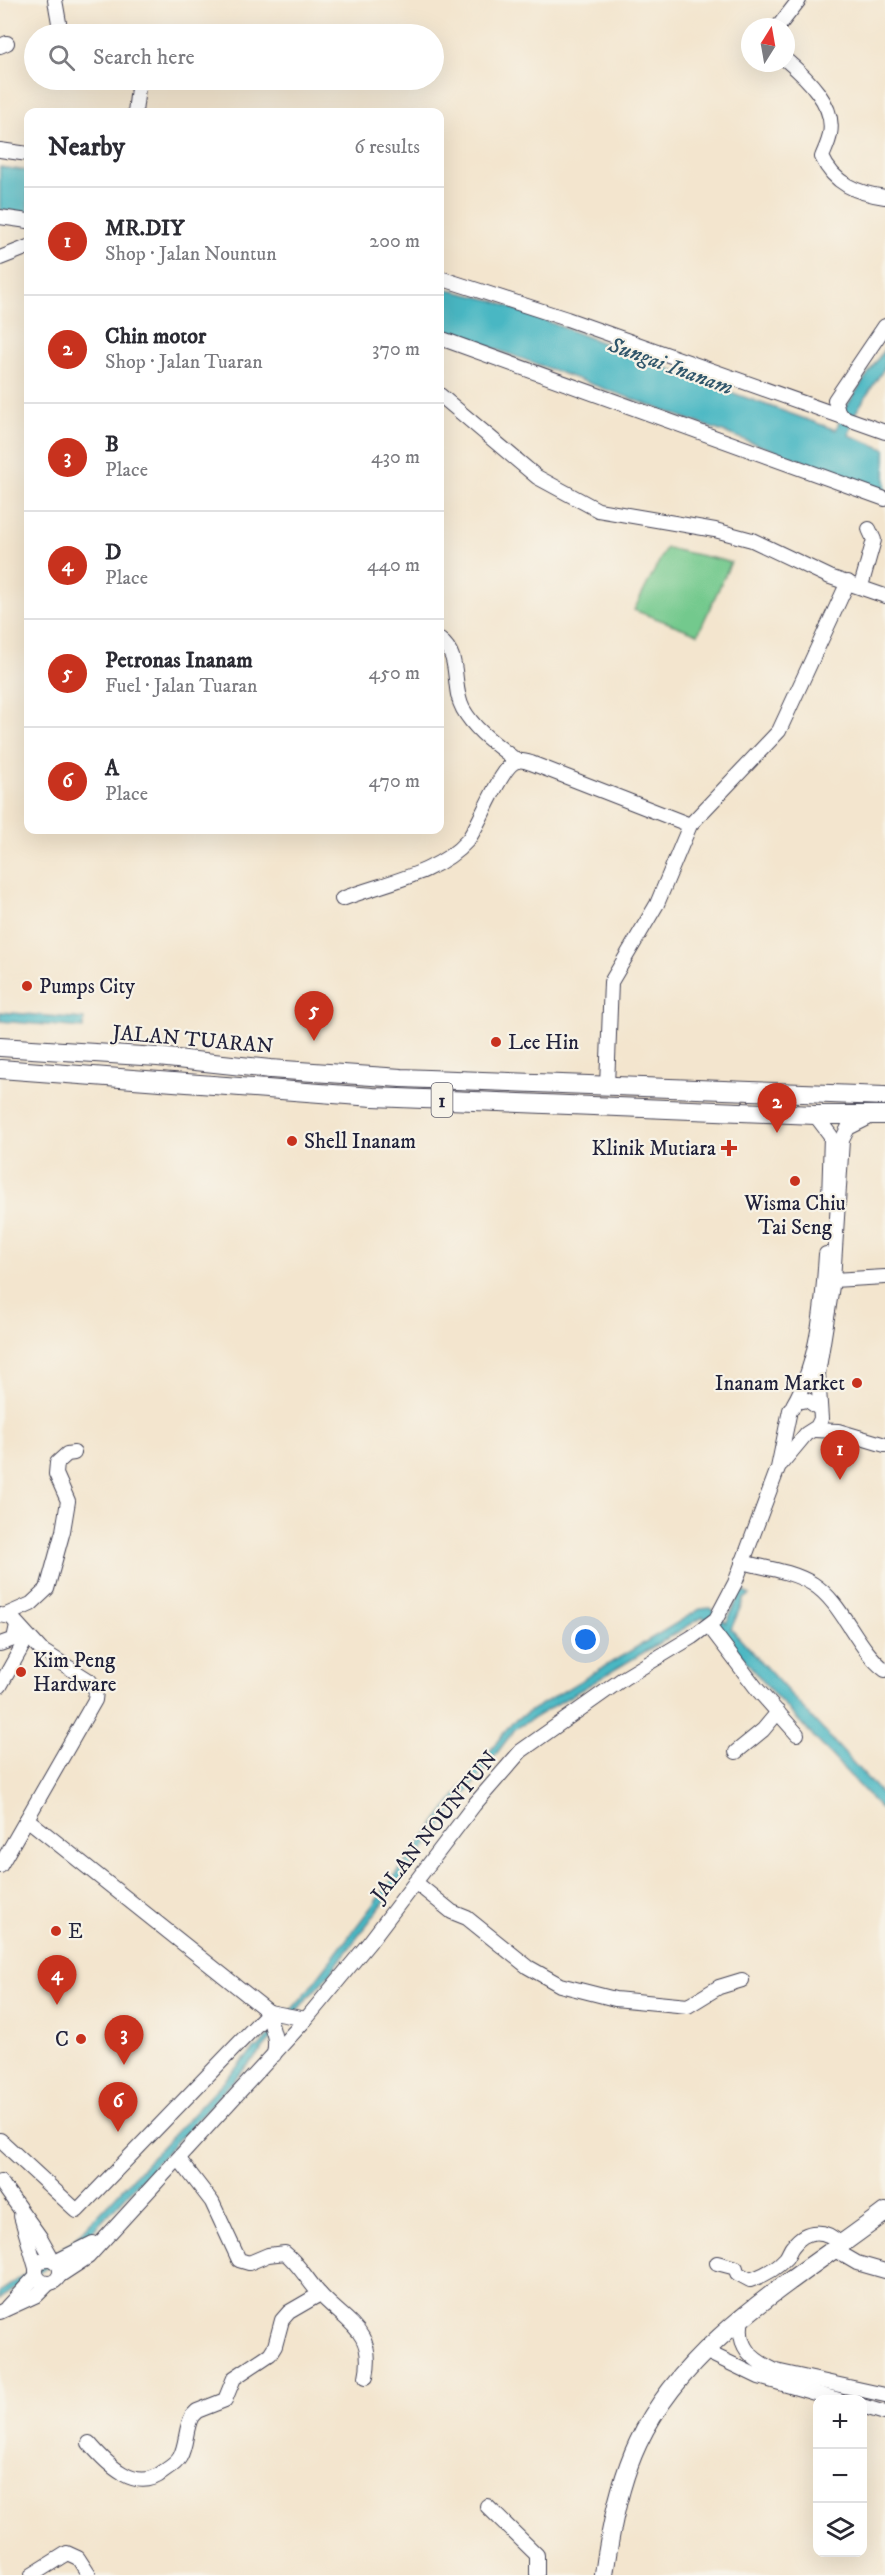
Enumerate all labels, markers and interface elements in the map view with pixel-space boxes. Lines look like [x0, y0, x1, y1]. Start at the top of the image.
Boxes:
north arrow [741, 18, 795, 72]
search box [24, 24, 444, 90]
icon: search [45, 41, 78, 74]
text: Search here [93, 44, 195, 71]
text: Nearby [48, 131, 125, 164]
text: 6 results [354, 135, 420, 160]
text: MR.DIY [105, 215, 184, 242]
text: 1 [64, 229, 71, 254]
text: 200 m [369, 229, 420, 254]
text: Shop · Jalan Nountun [105, 242, 277, 267]
text: Chin motor [105, 323, 206, 350]
water label: Sungai Inanam [604, 331, 736, 401]
text: 2 [63, 337, 72, 362]
text: 370 m [372, 337, 420, 362]
text: Shop · Jalan Tuaran [105, 350, 263, 375]
text: B [105, 431, 119, 458]
text: 3 [64, 445, 71, 470]
text: 430 m [371, 445, 420, 470]
text: Place [105, 458, 148, 483]
text: D [105, 539, 121, 566]
text: 4 [62, 553, 73, 578]
text: 440 m [367, 553, 420, 578]
text: Place [105, 566, 148, 591]
text: Petronas Inanam [105, 647, 253, 674]
text: 5 [63, 661, 72, 686]
text: 450 m [369, 661, 420, 686]
text: Fuel · Jalan Tuaran [105, 674, 258, 699]
text: A [105, 755, 119, 782]
text: 6 [62, 769, 73, 794]
text: 470 m [369, 769, 420, 794]
text: Place [105, 782, 148, 807]
place label: Pumps City [39, 974, 136, 1000]
marker: Pumps City [20, 979, 34, 993]
pin: 5 [294, 992, 334, 1041]
street label: JALAN TUARAN [109, 1020, 275, 1060]
place label: Lee Hin [508, 1030, 579, 1056]
marker: Lee Hin [489, 1035, 503, 1049]
road number: 1 [432, 1083, 452, 1117]
pin: 2 [758, 1084, 796, 1133]
place label: Shell Inanam [304, 1129, 416, 1155]
marker: Shell Inanam [285, 1134, 299, 1148]
place label: Klinik Mutiara [591, 1136, 716, 1162]
marker: Klinik Mutiara [720, 1139, 738, 1157]
marker: Wisma Chiu Tai Seng [788, 1174, 802, 1188]
place label: Wisma Chiu Tai Seng [743, 1191, 846, 1241]
place label: Inanam Market [715, 1371, 845, 1397]
marker: Inanam Market [850, 1376, 864, 1390]
pin: 1 [820, 1430, 860, 1480]
your location [571, 1625, 600, 1654]
place label: Kim Peng Hardware [33, 1648, 117, 1698]
marker: Kim Peng Hardware [14, 1665, 28, 1679]
street label: JALAN NOUNTUN [365, 1746, 504, 1909]
place label: E [68, 1919, 83, 1945]
marker: E [49, 1924, 63, 1938]
pin: 4 [38, 1956, 76, 2005]
pin: 3 [104, 2016, 144, 2065]
place label: C [55, 2027, 69, 2053]
marker: C [74, 2032, 88, 2046]
pin: 6 [98, 2082, 138, 2132]
map controls [813, 2395, 867, 2557]
button: + [813, 2395, 867, 2449]
button: − [813, 2449, 867, 2503]
button: layers [813, 2503, 867, 2557]

